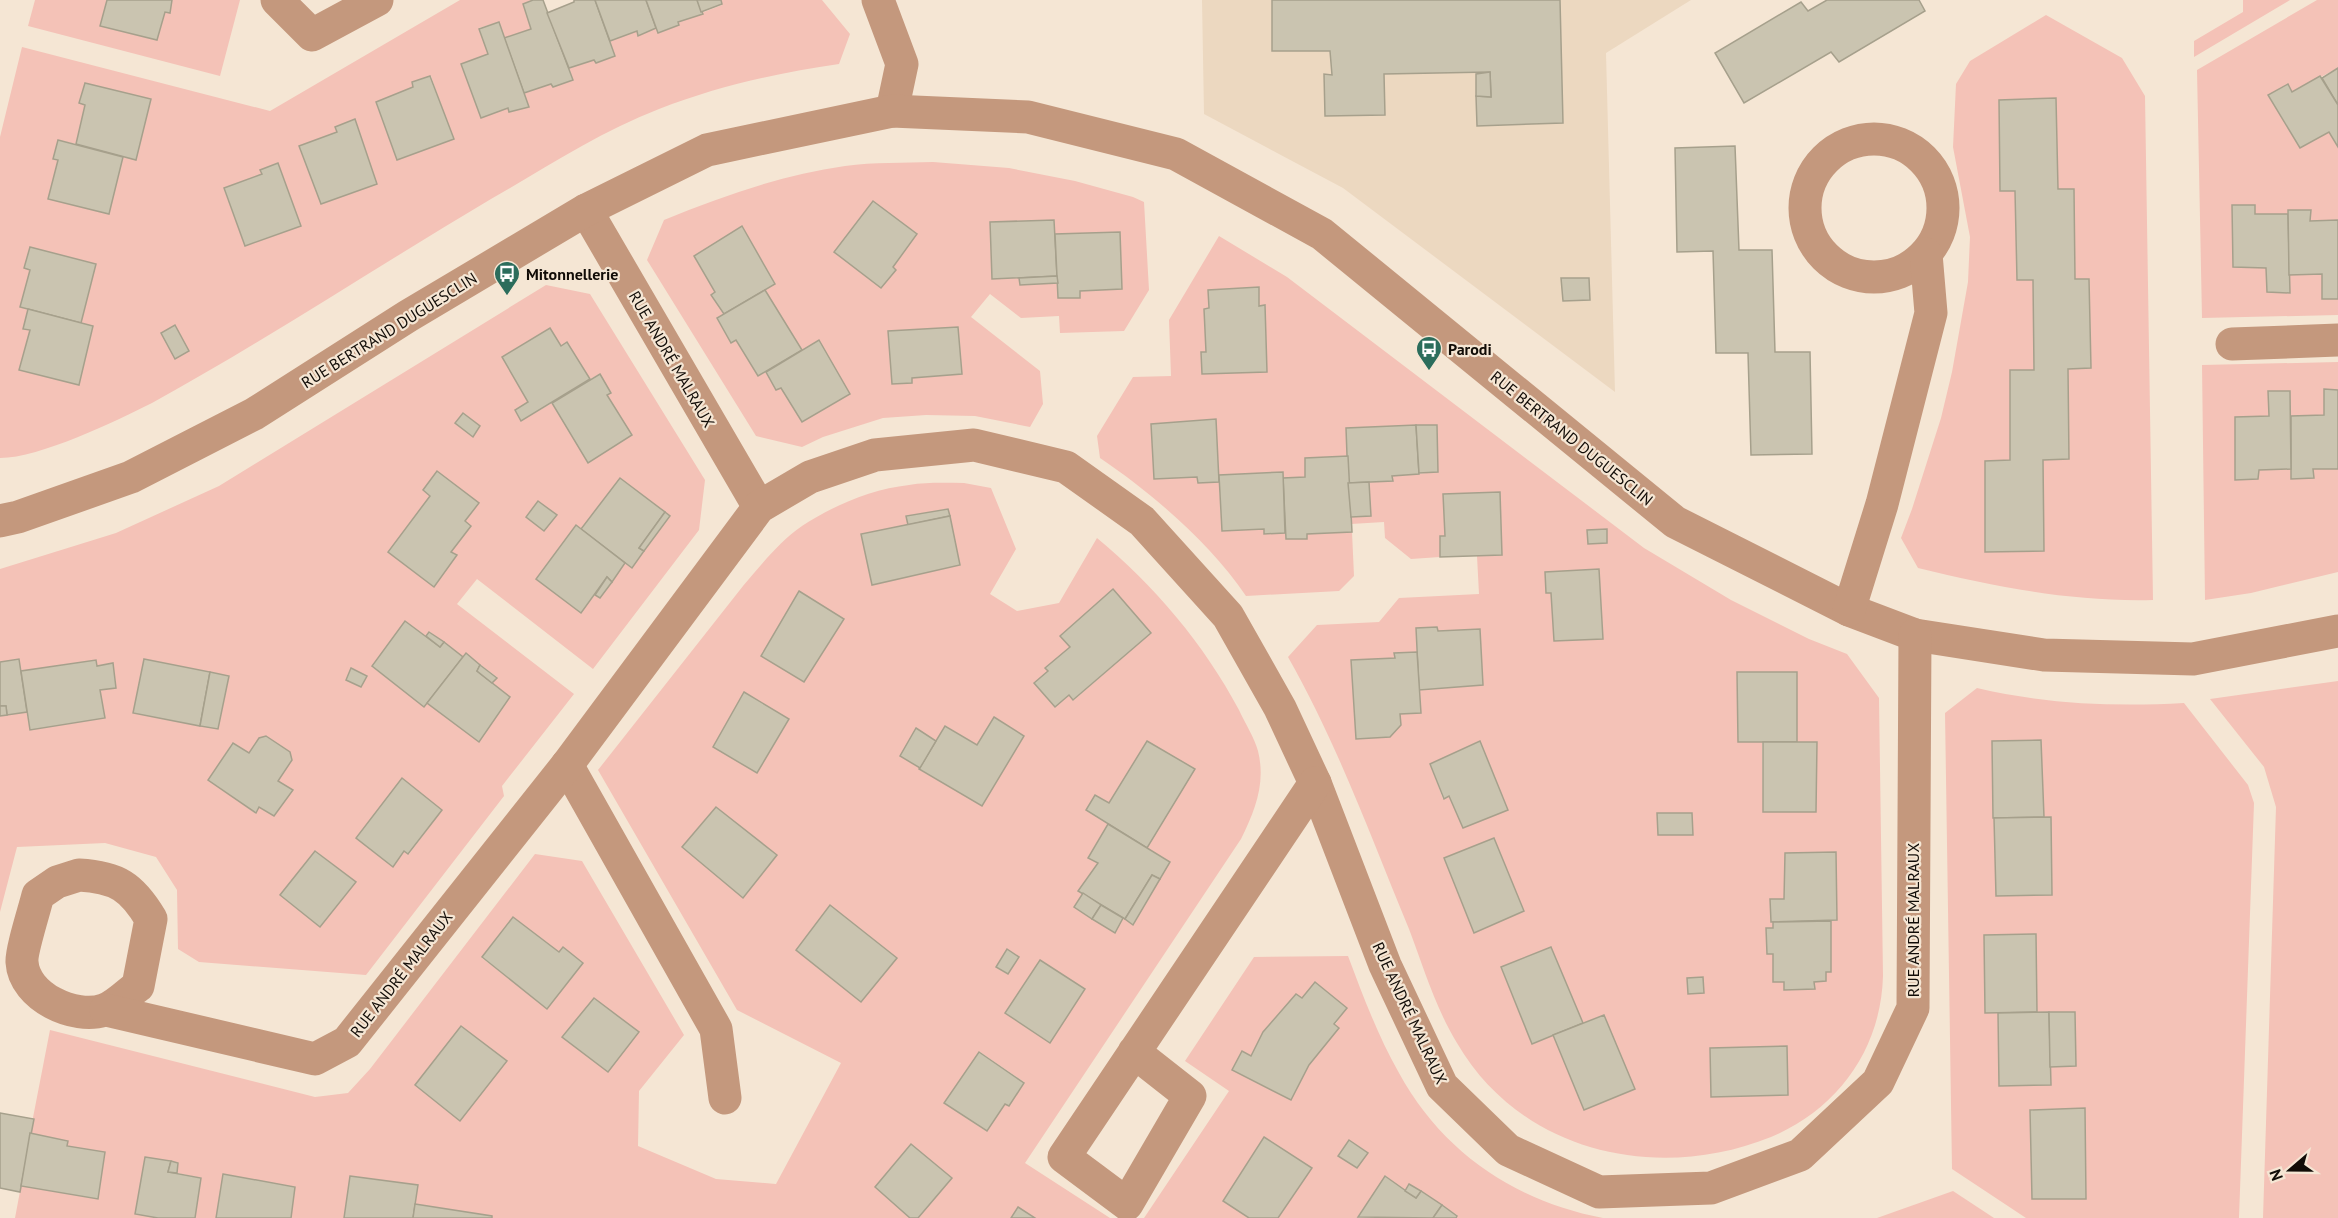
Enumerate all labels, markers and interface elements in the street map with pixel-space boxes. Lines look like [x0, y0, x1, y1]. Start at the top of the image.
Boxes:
bus stop icon: Mitonnellerie [492, 259, 522, 297]
place label: Mitonnellerie [526, 264, 618, 284]
street label: RUE BERTRAND DUGUESCLIN [298, 268, 480, 392]
street label: RUE ANDRÉ MALRAUX [625, 287, 719, 431]
bus stop icon: Parodi [1414, 334, 1444, 372]
place label: Parodi [1448, 339, 1492, 359]
street label: RUE BERTRAND DUGUESCLIN [1487, 366, 1657, 510]
street label: RUE ANDRÉ MALRAUX [1903, 843, 1923, 997]
street label: RUE ANDRÉ MALRAUX [346, 907, 456, 1041]
street label: RUE ANDRÉ MALRAUX [1368, 939, 1452, 1087]
north arrow [2260, 1140, 2320, 1200]
text: N [2265, 1167, 2287, 1183]

